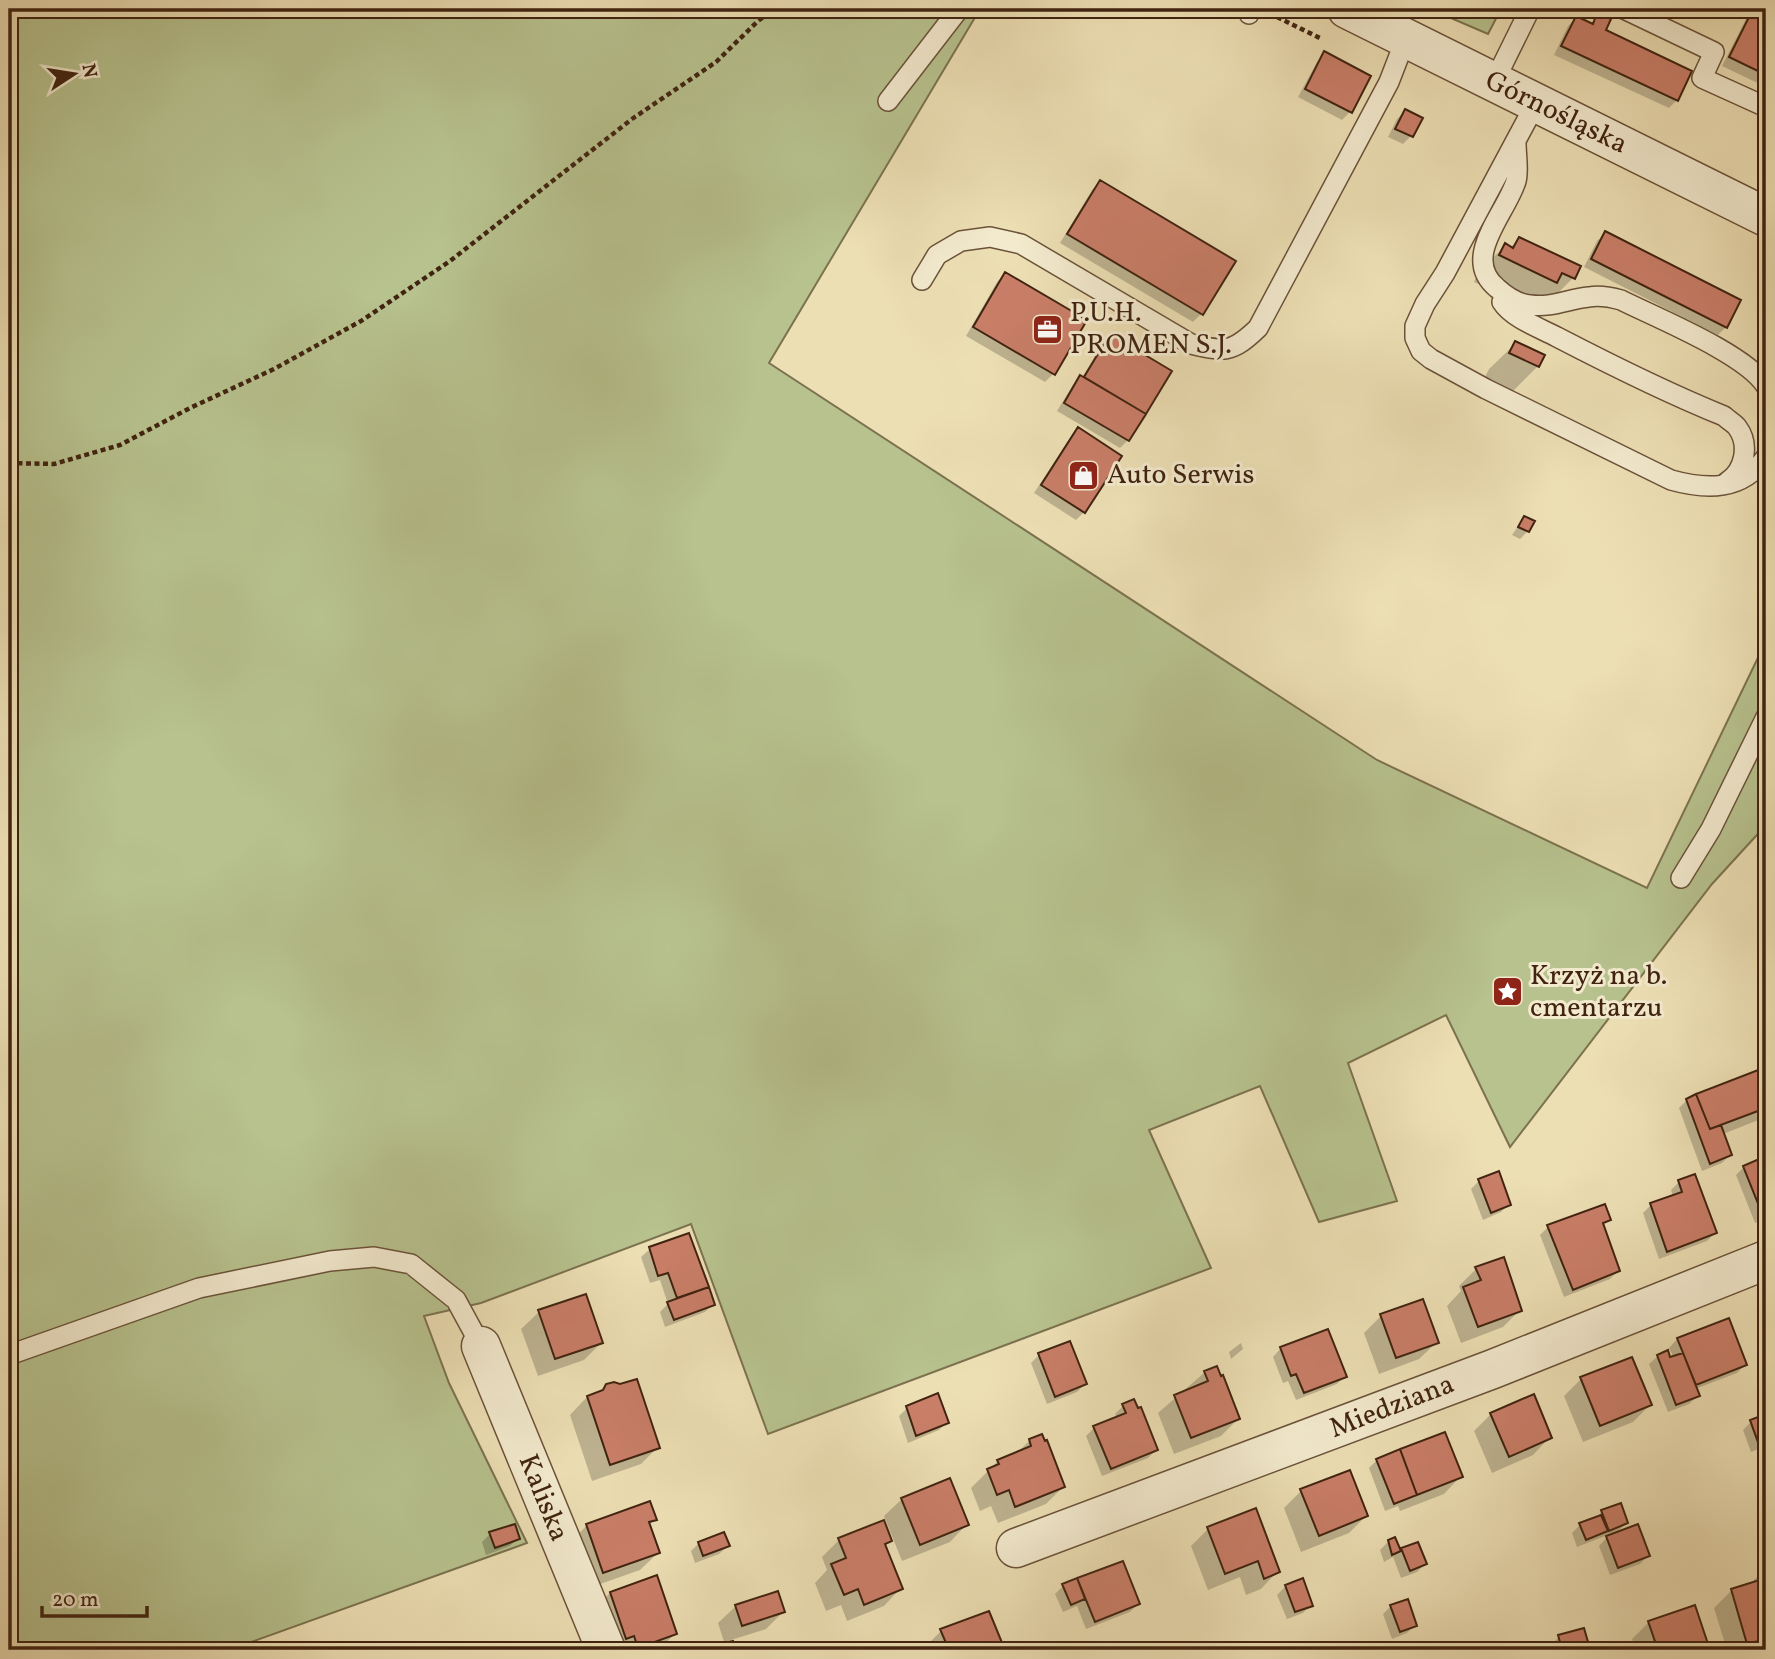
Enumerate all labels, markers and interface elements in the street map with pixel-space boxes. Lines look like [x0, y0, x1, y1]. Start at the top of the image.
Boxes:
north arrow [38, 38, 108, 108]
text: N [75, 61, 103, 81]
street label: Górnośląska [1478, 62, 1634, 164]
place label: P.U.H. PROMEN S.J. [1070, 294, 1232, 365]
office icon: P.U.H. PROMEN S.J. [1030, 312, 1064, 346]
place label: Auto Serwis [1107, 456, 1255, 495]
shop icon: Auto Serwis [1067, 458, 1101, 492]
place label: Krzyż na b. cmentarzu [1530, 957, 1667, 1028]
place icon: Krzyż na b. cmentarzu [1490, 975, 1524, 1009]
street label: Miedziana [1324, 1365, 1460, 1449]
street label: Kaliska [508, 1449, 578, 1547]
scale bar [42, 1575, 147, 1619]
text: 20 m [52, 1586, 98, 1615]

